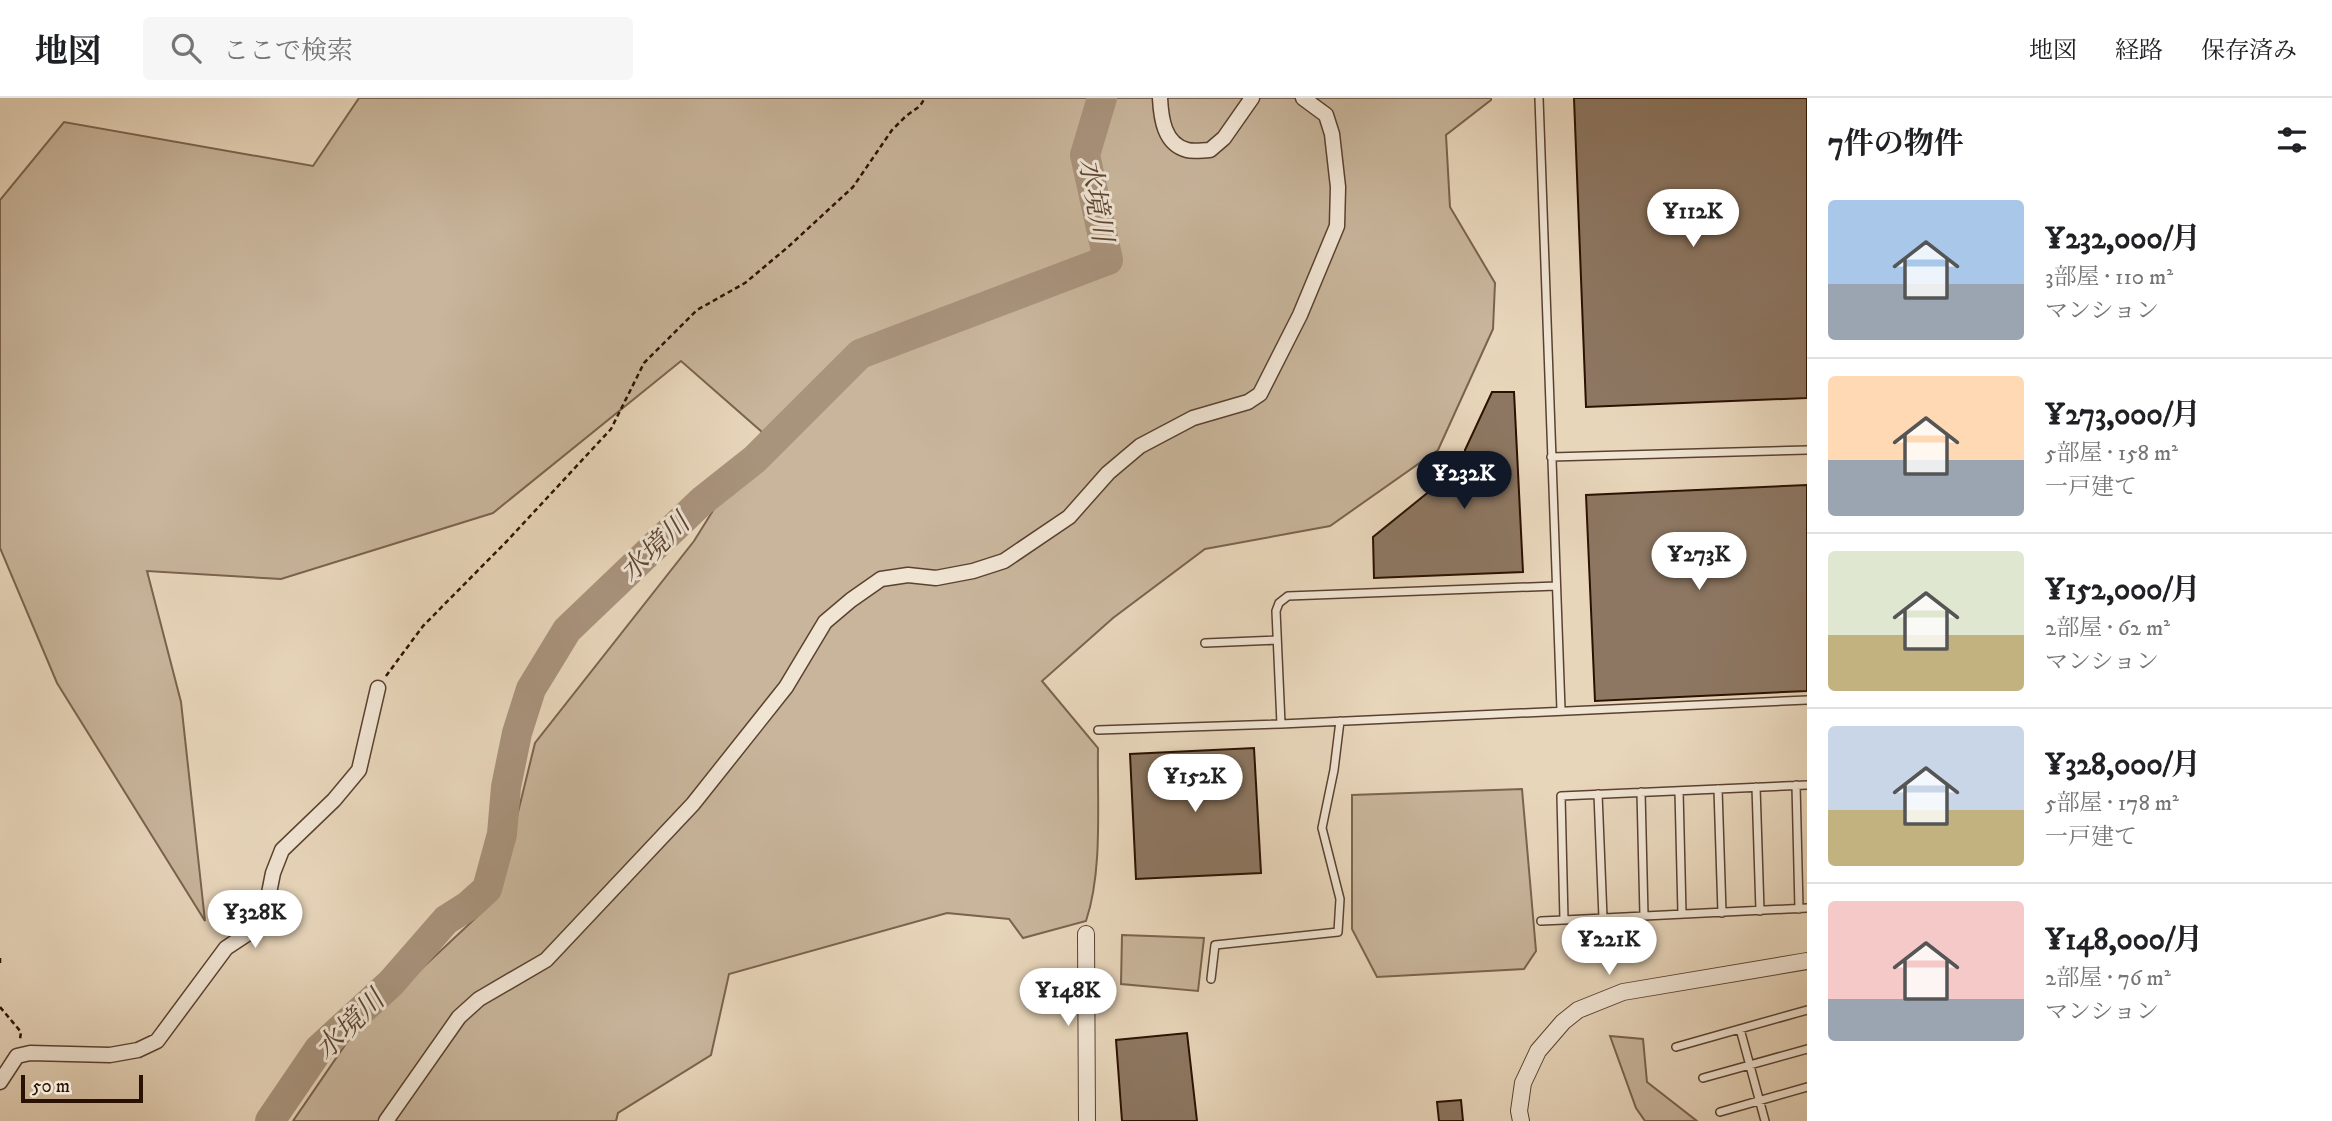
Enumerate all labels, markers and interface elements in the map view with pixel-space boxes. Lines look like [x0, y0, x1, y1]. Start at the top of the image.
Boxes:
search box [143, 17, 633, 80]
icon: search [167, 29, 205, 67]
text: 地図 [35, 32, 101, 73]
text: ここで検索 [223, 35, 353, 68]
text: 地図 [2029, 36, 2077, 66]
text: 経路 [2115, 36, 2163, 66]
text: 保存済み [2201, 36, 2297, 66]
icon: filters [2273, 121, 2311, 159]
text: 7件の物件 [1828, 126, 1964, 163]
water label: 水境川 [1071, 156, 1121, 248]
pin: ¥112K [1644, 190, 1742, 249]
text: ¥112K [1663, 197, 1723, 226]
text: ¥232,000/月 [2045, 221, 2201, 258]
icon: home [1884, 228, 1968, 312]
text: 3部屋 · 110 m² [2045, 263, 2173, 292]
text: マンション [2045, 297, 2159, 326]
text: ¥273,000/月 [2045, 397, 2201, 434]
icon: home [1884, 404, 1968, 488]
text: 5部屋 · 158 m² [2045, 439, 2178, 468]
pin: ¥232K [1415, 452, 1513, 511]
text: ¥232K [1433, 459, 1495, 488]
text: 一戸建て [2045, 473, 2137, 502]
water label: 水境川 [613, 504, 700, 590]
pin: ¥273K [1650, 532, 1748, 592]
text: ¥273K [1667, 540, 1731, 569]
text: ¥152,000/月 [2045, 572, 2201, 609]
icon: home [1884, 579, 1968, 663]
text: 2部屋 · 62 m² [2045, 614, 2170, 643]
text: マンション [2045, 648, 2159, 677]
text: ¥328,000/月 [2045, 747, 2201, 784]
pin: ¥152K [1146, 754, 1244, 814]
icon: home [1884, 754, 1968, 838]
text: ¥152K [1164, 762, 1226, 791]
text: 5部屋 · 178 m² [2045, 789, 2179, 818]
text: 一戸建て [2045, 823, 2137, 852]
pin: ¥328K [206, 890, 304, 950]
text: ¥328K [224, 898, 286, 927]
pin: ¥221K [1560, 918, 1658, 977]
text: ¥148,000/月 [2045, 922, 2203, 959]
text: ¥221K [1578, 925, 1640, 954]
icon: home [1884, 929, 1968, 1013]
text: 2部屋 · 76 m² [2045, 964, 2171, 993]
pin: ¥148K [1019, 968, 1117, 1028]
text: ¥148K [1036, 976, 1100, 1005]
water label: 水境川 [308, 981, 394, 1067]
text: マンション [2045, 998, 2159, 1027]
scale bar [21, 1072, 144, 1104]
text: 50 m [32, 1075, 70, 1098]

